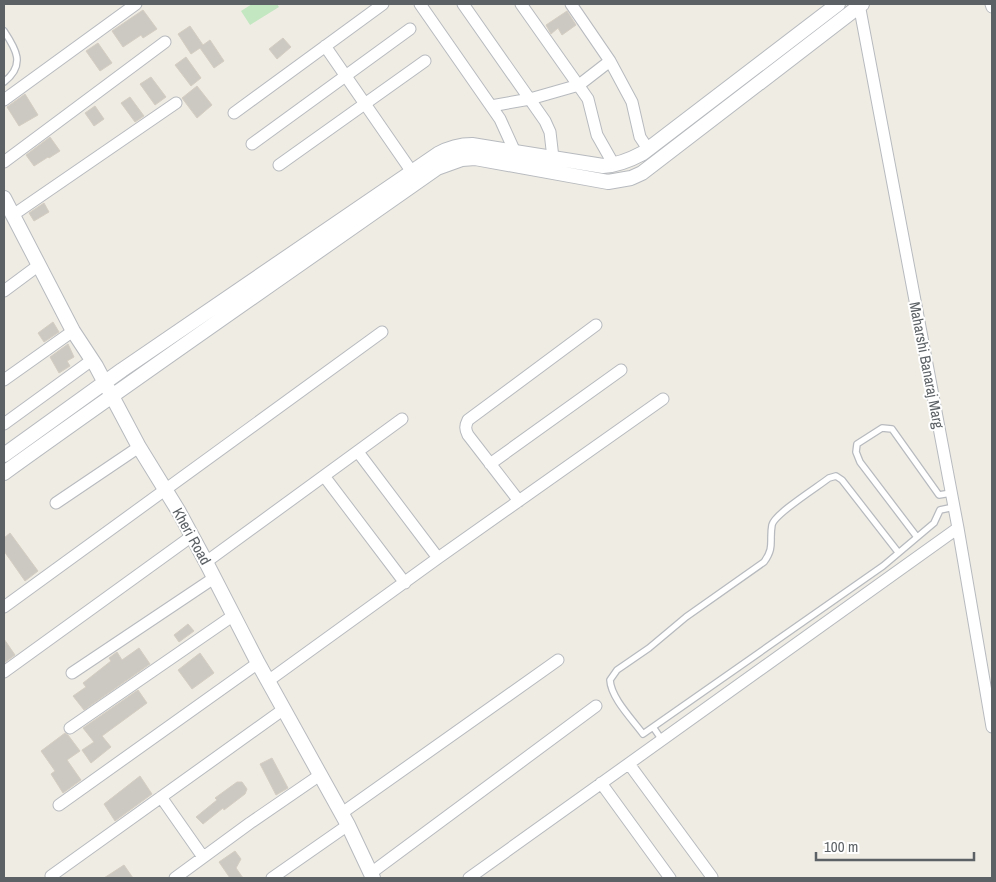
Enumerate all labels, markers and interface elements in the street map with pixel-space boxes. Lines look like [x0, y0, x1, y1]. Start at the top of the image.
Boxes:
street label: Maharshi Banaraj Marg [904, 300, 950, 430]
street label: Kheri Road [168, 504, 216, 568]
scale bar [816, 830, 974, 862]
text: 100 m [824, 836, 858, 857]

